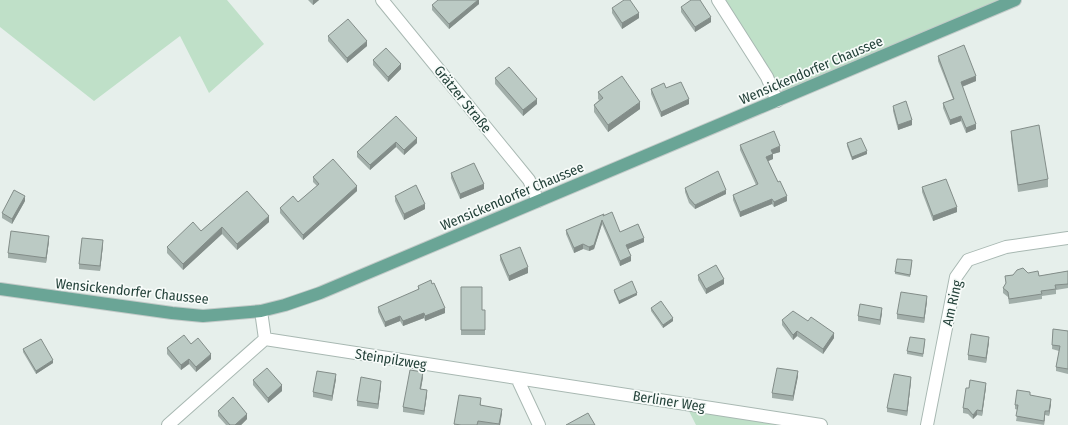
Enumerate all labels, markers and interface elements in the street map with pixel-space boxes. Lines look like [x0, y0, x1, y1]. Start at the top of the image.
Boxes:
street label: Wensickendorfer Chaussee [737, 33, 885, 108]
street label: Grätzer Straße [430, 62, 495, 136]
street label: Wensickendorfer Chaussee [438, 159, 586, 234]
street label: Wensickendorfer Chaussee [54, 275, 209, 308]
street label: Am Ring [939, 278, 966, 328]
street label: Steinpilzweg [354, 345, 428, 374]
street label: Berliner Weg [632, 387, 707, 416]

